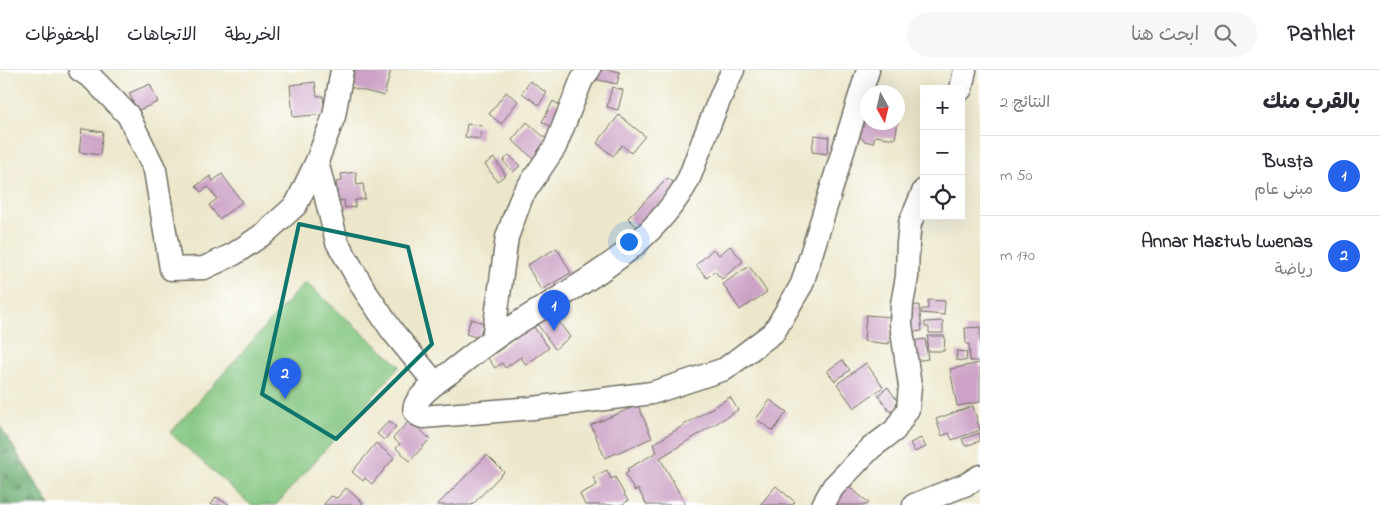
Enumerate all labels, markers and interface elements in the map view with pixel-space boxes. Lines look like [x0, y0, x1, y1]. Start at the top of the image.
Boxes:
search box [907, 12, 1257, 57]
text: Pathlet [1287, 17, 1355, 52]
icon: search [1211, 21, 1239, 49]
text: ابحث هنا [1131, 22, 1199, 49]
text: المحفوظات [25, 23, 99, 49]
text: الاتجاهات [127, 23, 197, 49]
text: الخريطة [225, 23, 281, 49]
north arrow [860, 85, 905, 130]
map controls [920, 85, 965, 220]
button: + [920, 85, 965, 130]
text: بالقرب منك [1263, 88, 1360, 118]
text: النتائج: 2 [1000, 91, 1050, 115]
button: − [920, 130, 965, 175]
text: Busṭa [1263, 149, 1313, 176]
text: 50 m [1000, 164, 1033, 188]
text: 1 [1341, 164, 1347, 188]
button: locate [920, 175, 965, 220]
text: مبنى عام [1254, 178, 1313, 202]
your location [616, 229, 642, 255]
text: Annar Maɛtub Lwenas [1141, 229, 1313, 256]
text: 170 m [1000, 244, 1035, 268]
text: 2 [1340, 244, 1348, 268]
text: رياضة [1275, 258, 1313, 282]
pin: 1 [538, 290, 570, 331]
pin: 2 [269, 358, 301, 399]

